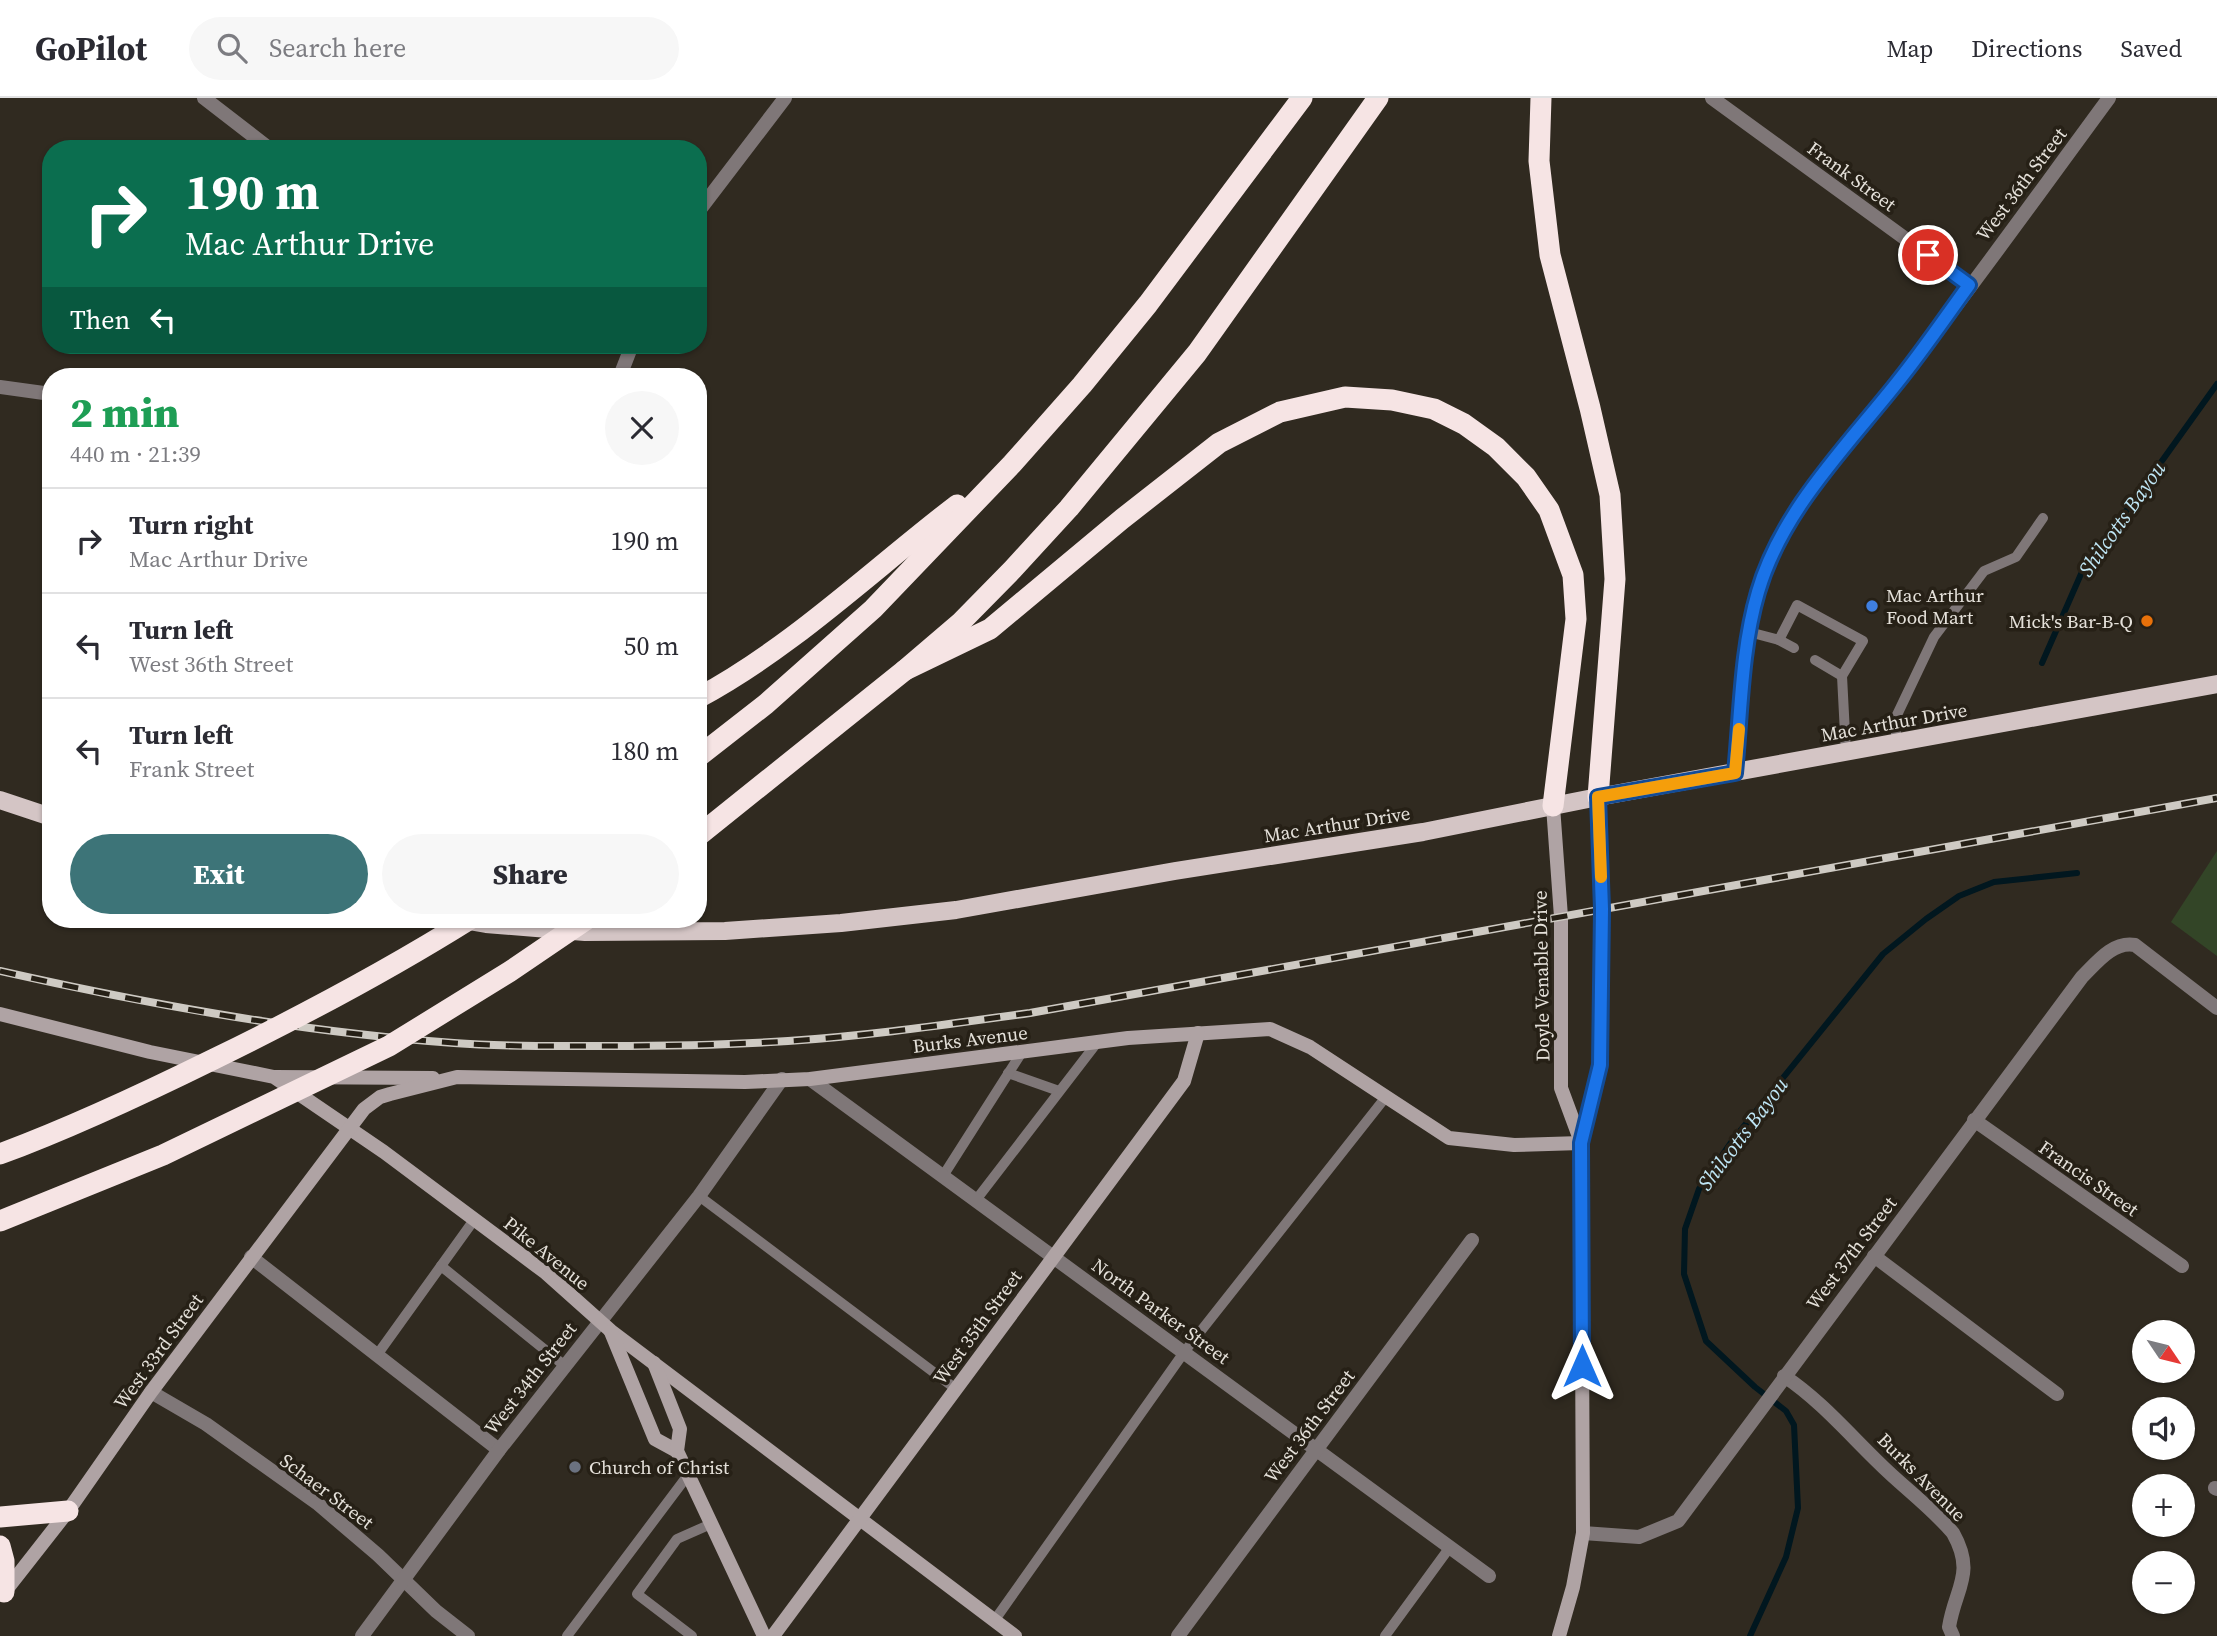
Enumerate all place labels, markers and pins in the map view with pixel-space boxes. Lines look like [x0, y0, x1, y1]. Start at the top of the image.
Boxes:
pin [1898, 225, 1958, 285]
place label: Mac Arthur Food Mart [1886, 582, 1984, 630]
marker: Mac Arthur Food Mart [1864, 598, 1880, 614]
place label: Mick's Bar-B-Q [2009, 608, 2133, 634]
marker: Mick's Bar-B-Q [2139, 613, 2155, 629]
place label: Church of Christ [589, 1454, 730, 1480]
marker: Church of Christ [567, 1459, 583, 1475]

